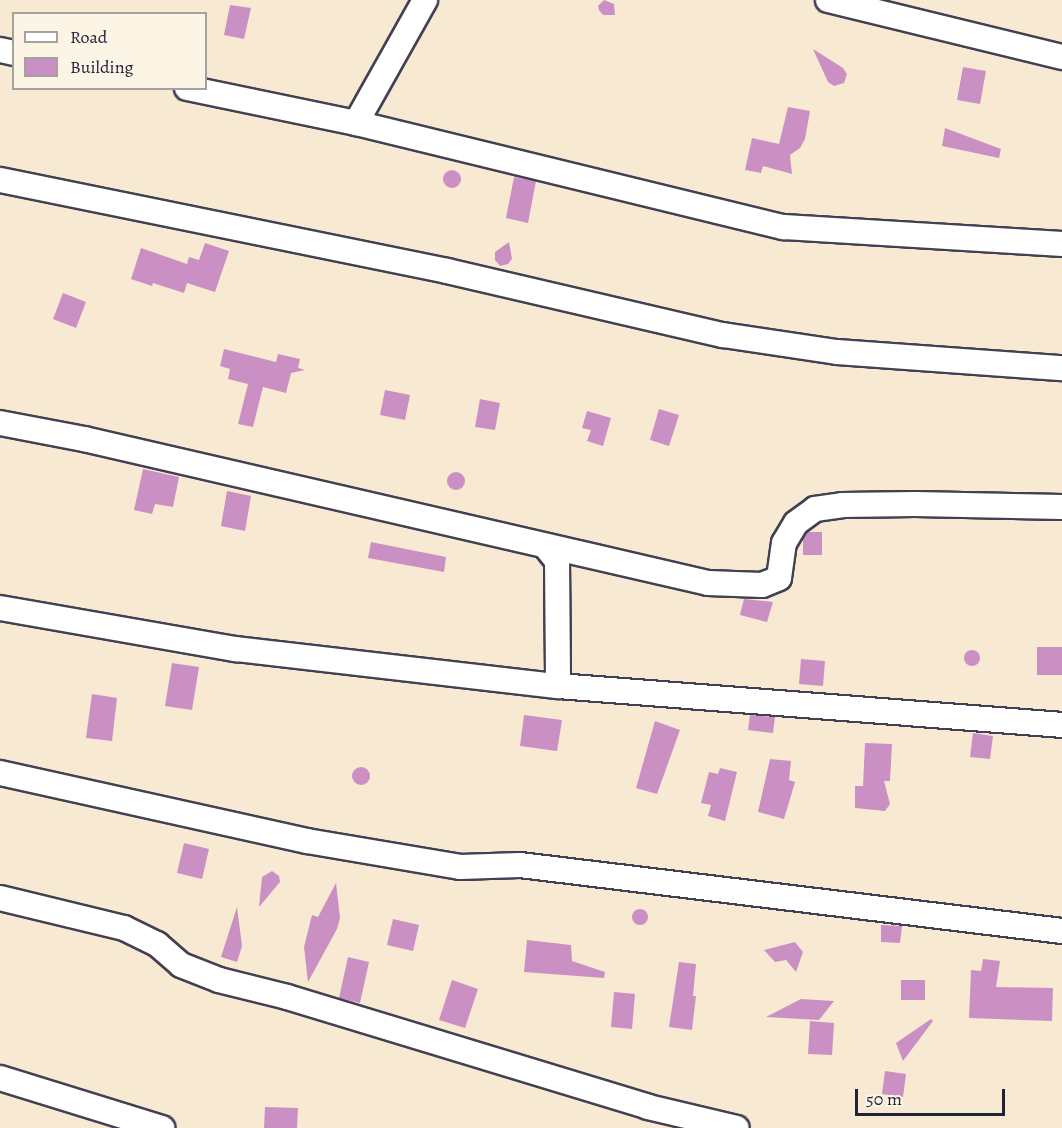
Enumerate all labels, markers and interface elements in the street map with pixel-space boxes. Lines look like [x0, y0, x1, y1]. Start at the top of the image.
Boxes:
legend [12, 12, 207, 90]
text: Road [70, 25, 107, 49]
text: Building [70, 55, 134, 79]
scale bar [858, 1077, 1008, 1115]
text: 50 m [866, 1087, 902, 1111]

